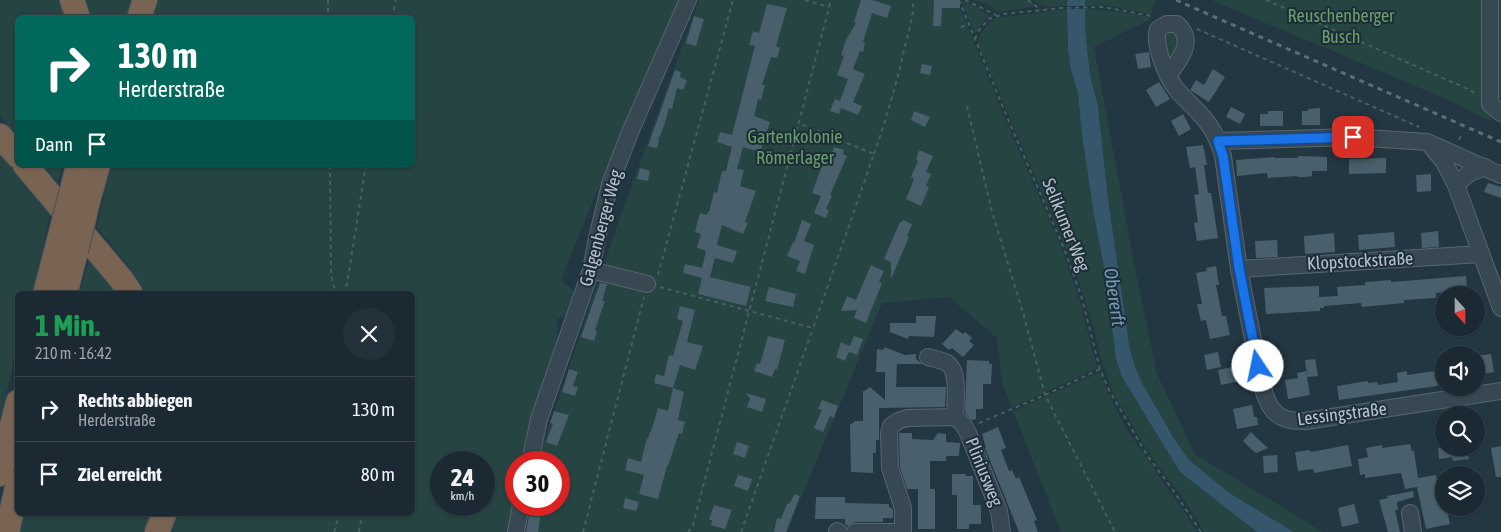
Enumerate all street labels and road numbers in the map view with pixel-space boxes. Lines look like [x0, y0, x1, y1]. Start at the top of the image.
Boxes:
street label: Galgenberger Weg [575, 167, 626, 289]
street label: Selikumer Weg [1038, 175, 1095, 275]
street label: Klopstockstraße [1306, 247, 1414, 274]
street label: Lessingstraße [1296, 398, 1388, 429]
street label: Pliniusweg [961, 434, 1008, 509]

